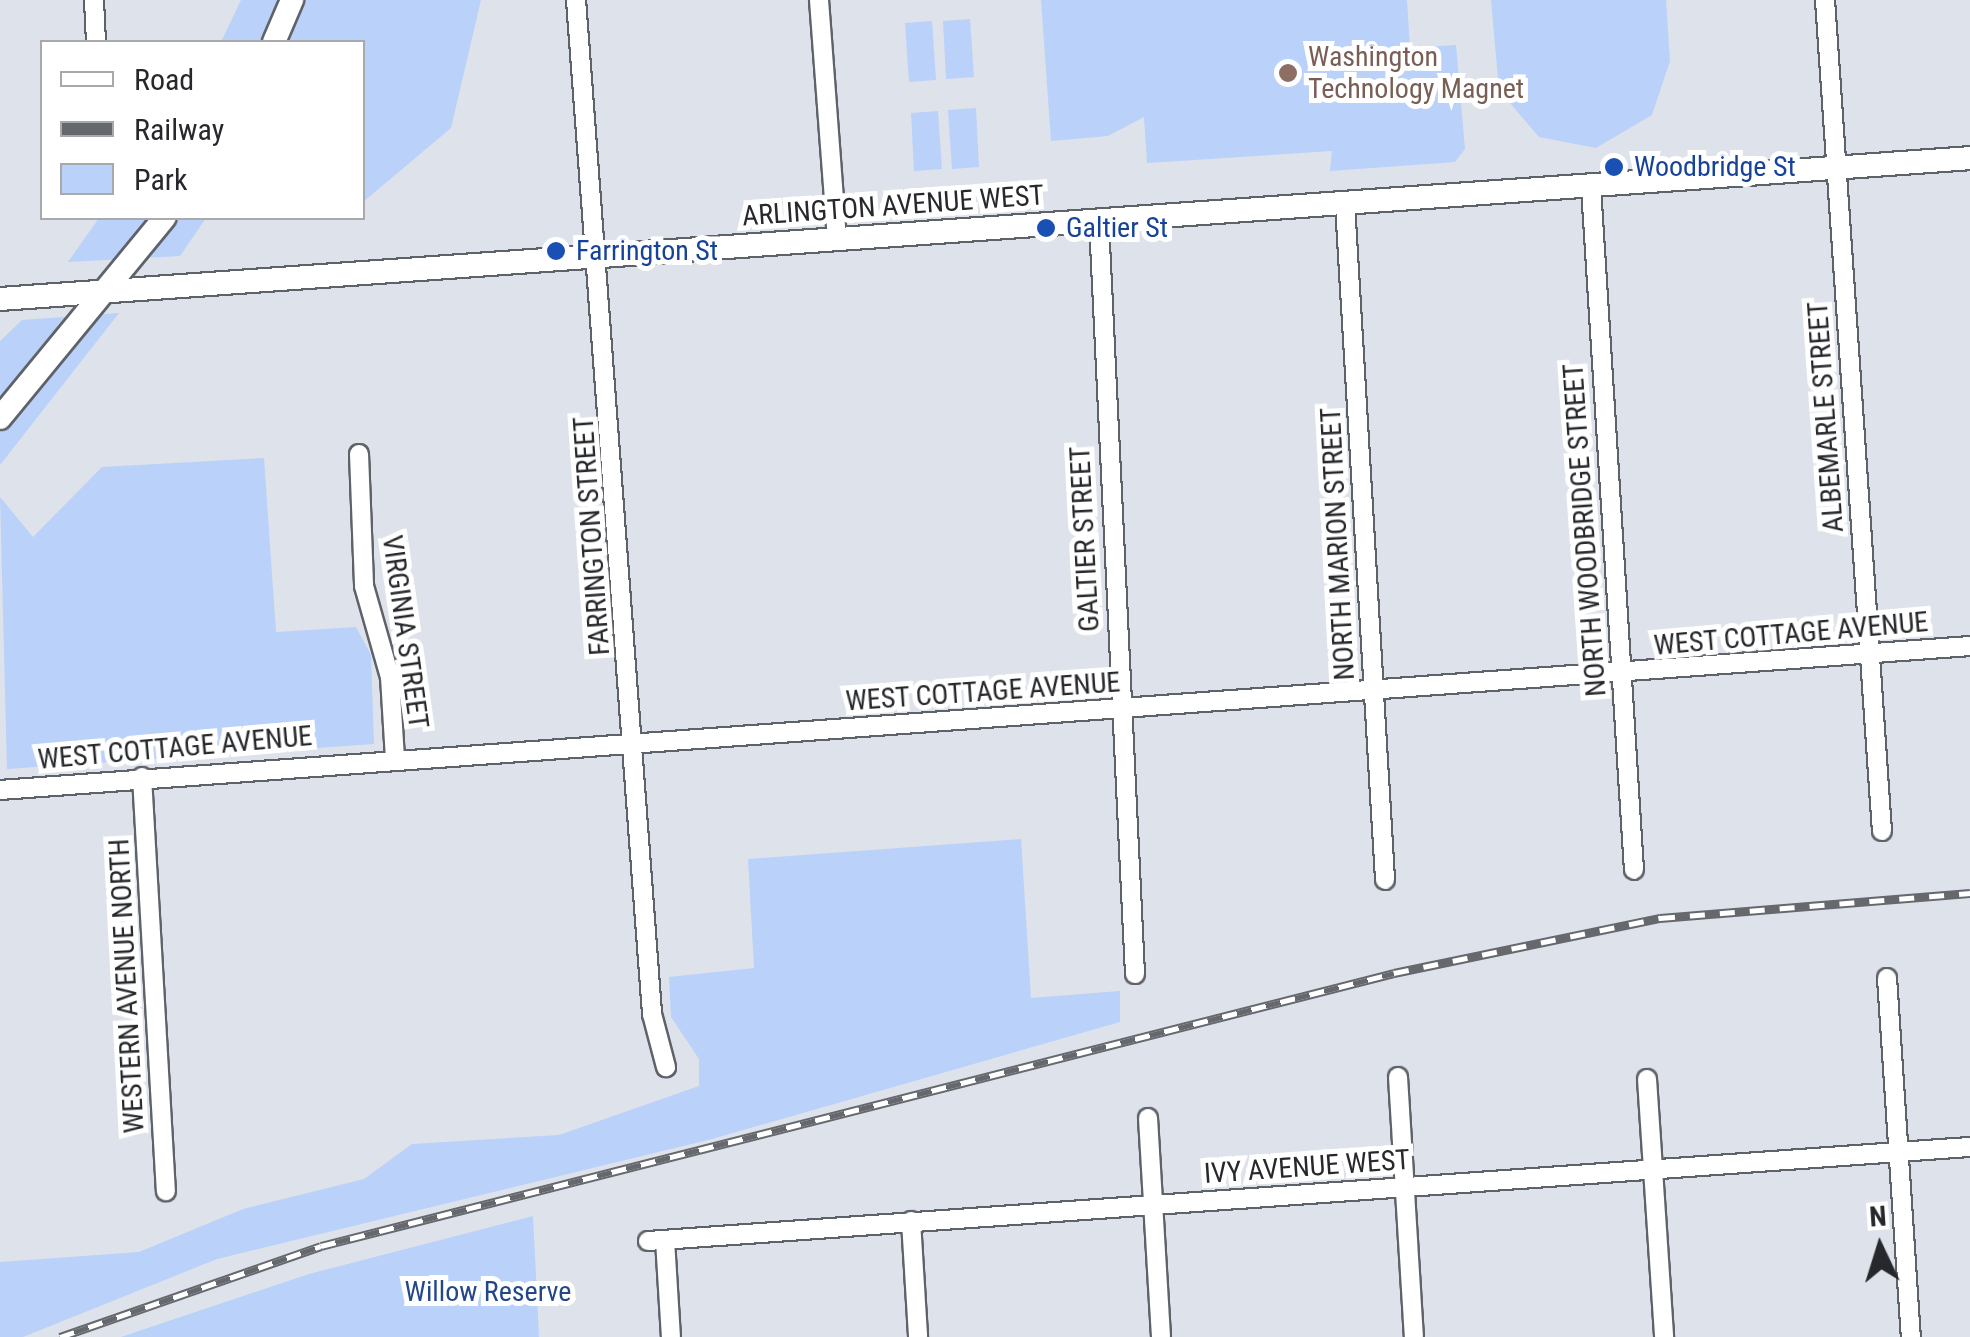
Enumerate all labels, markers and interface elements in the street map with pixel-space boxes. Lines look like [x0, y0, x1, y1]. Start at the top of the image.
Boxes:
legend [40, 40, 365, 220]
place label: Washington Technology Magnet [1308, 40, 1524, 106]
text: Road [134, 62, 194, 97]
marker: Washington Technology Magnet [1277, 62, 1299, 84]
text: Railway [134, 112, 224, 147]
place label: Woodbridge St [1634, 150, 1796, 184]
marker: Woodbridge St [1603, 156, 1625, 178]
text: Park [134, 162, 188, 197]
street label: ARLINGTON AVENUE WEST [741, 179, 1045, 233]
place label: Galtier St [1066, 211, 1168, 245]
marker: Galtier St [1035, 217, 1057, 239]
place label: Farrington St [576, 234, 718, 268]
marker: Farrington St [545, 240, 567, 262]
street label: ALBEMARLE STREET [1801, 300, 1851, 534]
street label: NORTH WOODBRIDGE STREET [1557, 362, 1613, 698]
street label: NORTH MARION STREET [1314, 407, 1362, 681]
street label: FARRINGTON STREET [567, 415, 617, 657]
street label: GALTIER STREET [1063, 445, 1107, 633]
street label: VIRGINIA STREET [375, 533, 435, 731]
street label: WEST COTTAGE AVENUE [1652, 605, 1930, 663]
street label: WEST COTTAGE AVENUE [844, 666, 1122, 718]
street label: WEST COTTAGE AVENUE [36, 719, 314, 777]
street label: WESTERN AVENUE NORTH [103, 838, 151, 1134]
street label: IVY AVENUE WEST [1203, 1143, 1411, 1191]
north arrow [1830, 1197, 1930, 1297]
text: N [1868, 1200, 1888, 1234]
park label: Willow Reserve [405, 1275, 571, 1309]

